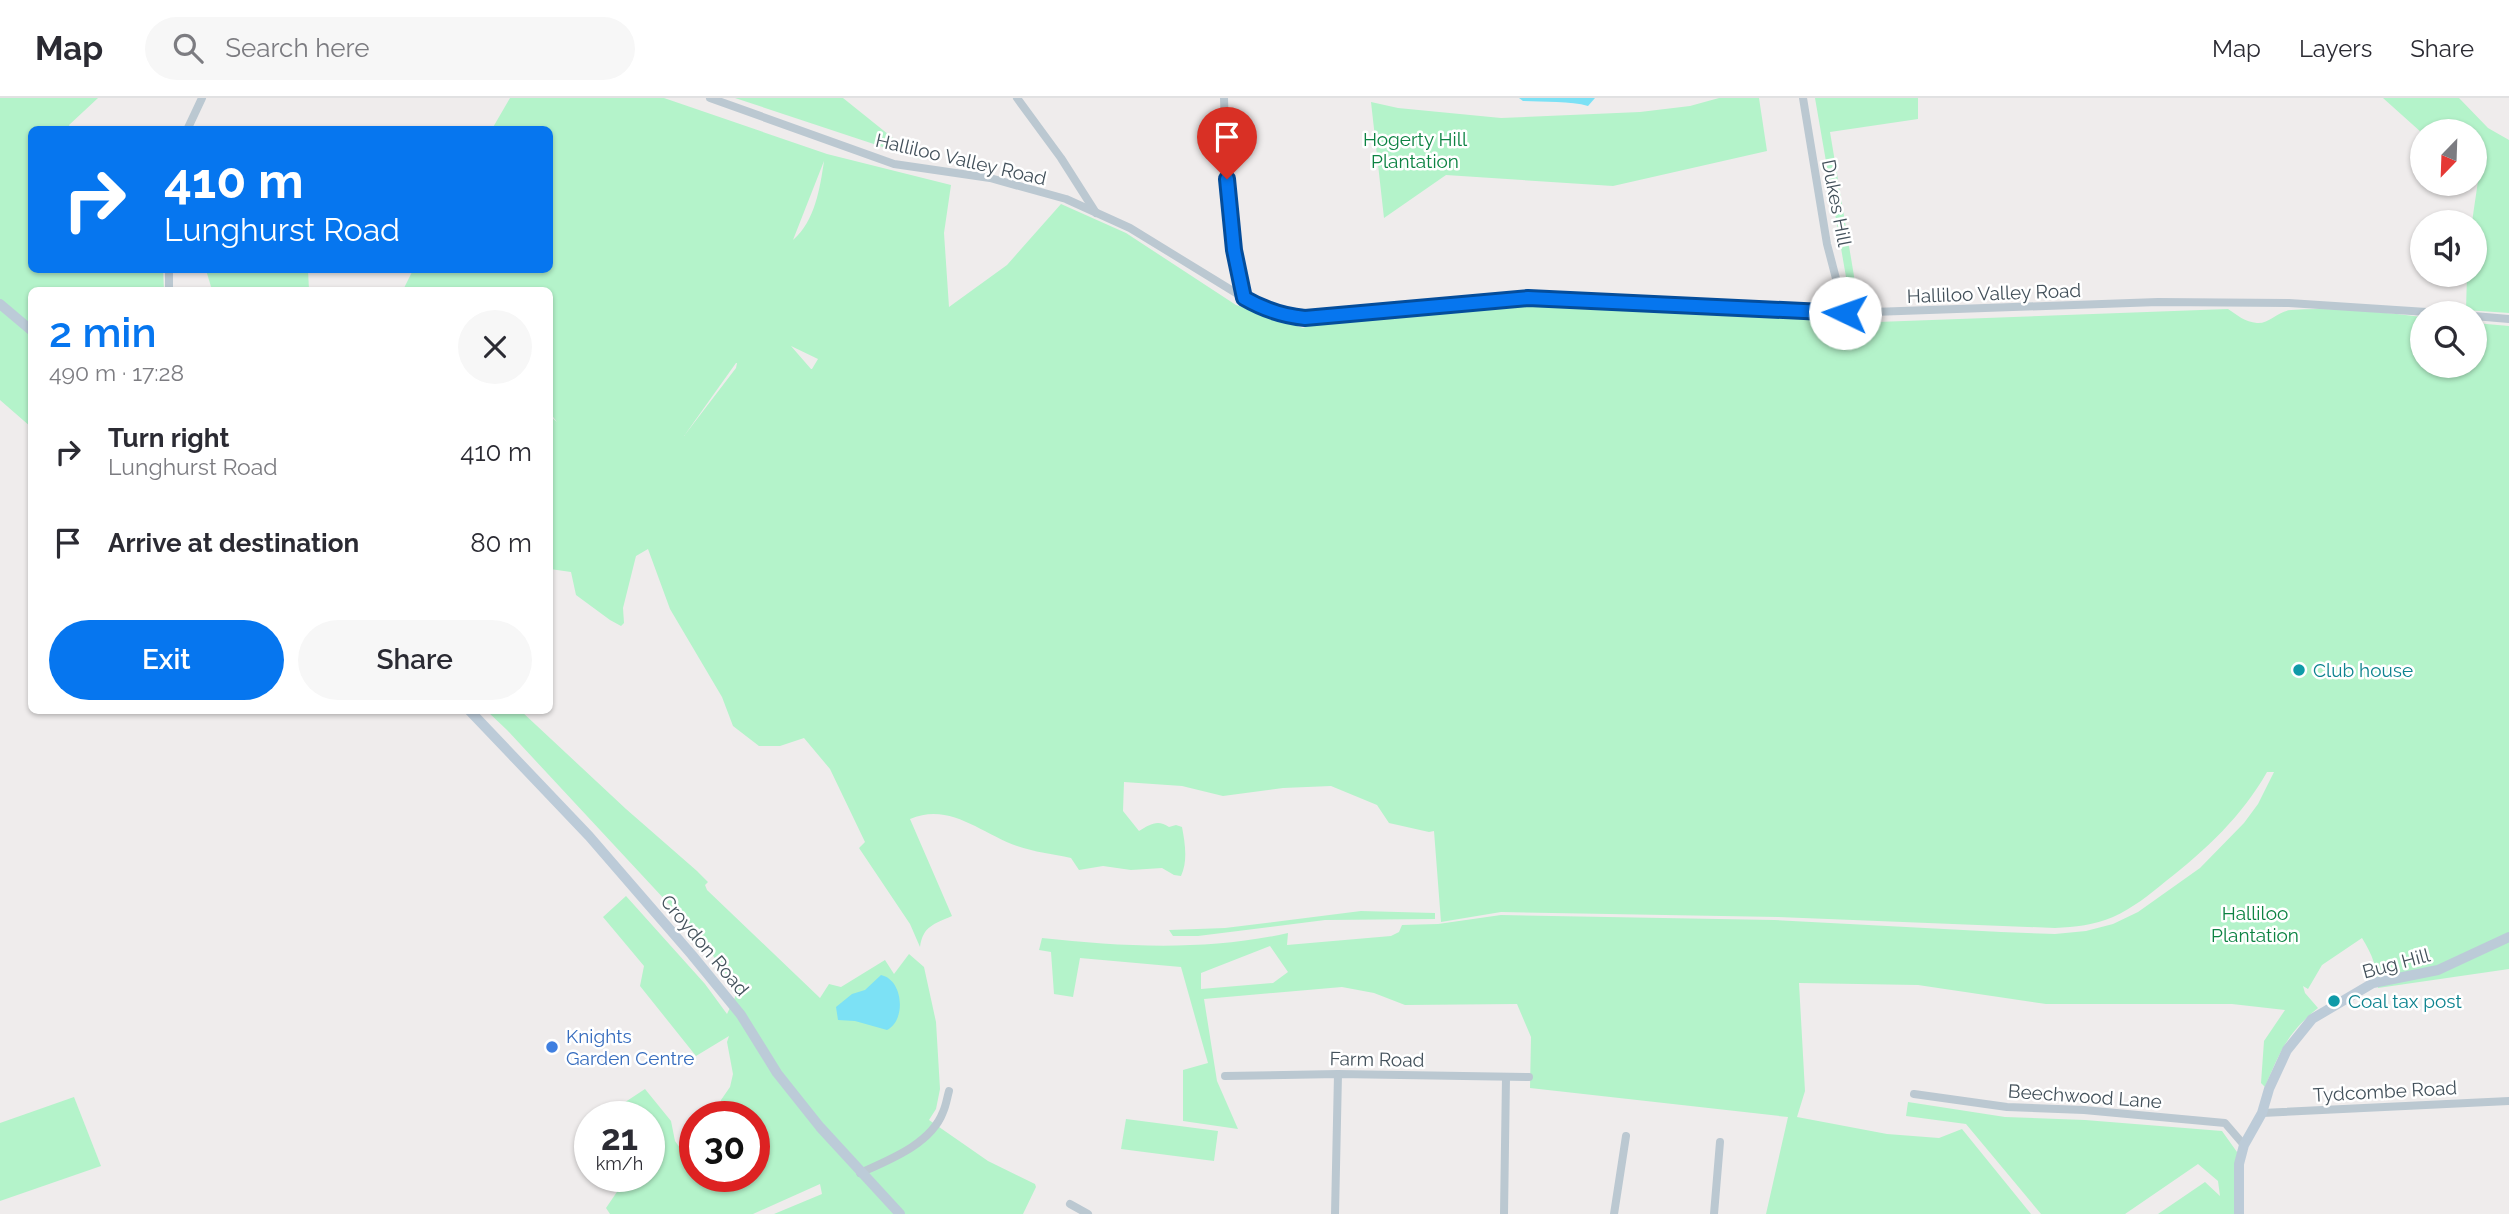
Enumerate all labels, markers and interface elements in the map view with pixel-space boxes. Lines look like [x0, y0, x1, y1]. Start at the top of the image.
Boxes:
search box [145, 17, 635, 80]
text: Map [35, 29, 103, 68]
icon: search [169, 29, 207, 67]
text: Search here [225, 33, 370, 63]
text: Map [2212, 34, 2261, 63]
text: Layers [2299, 34, 2372, 63]
text: Share [2410, 34, 2474, 63]
pin [1197, 107, 1257, 179]
icon: arrive [1208, 118, 1246, 156]
north arrow [2410, 119, 2487, 196]
map controls [2410, 119, 2487, 378]
park label: Hogerty Hill Plantation [1363, 128, 1468, 172]
street label: Halliloo Valley Road [874, 129, 1048, 189]
text: 410 m [164, 152, 304, 209]
icon: right [49, 154, 140, 245]
street label: Dukes Hill [1818, 158, 1856, 249]
button: sound [2410, 210, 2487, 287]
text: Lunghurst Road [164, 211, 400, 248]
position arrow [1808, 276, 1882, 350]
street label: Halliloo Valley Road [1906, 279, 2082, 307]
button: search [2410, 301, 2487, 378]
text: 2 min [49, 308, 157, 357]
button: close [458, 310, 532, 384]
text: 490 m · 17:28 [49, 359, 184, 386]
text: Turn right [108, 423, 229, 453]
icon: right [49, 433, 87, 471]
text: 410 m [460, 437, 532, 467]
text: Lunghurst Road [108, 453, 278, 480]
icon: arrive [49, 524, 87, 562]
text: Arrive at destination [108, 528, 359, 558]
text: 80 m [470, 528, 532, 558]
button: Exit [49, 620, 284, 700]
button: Share [298, 620, 532, 700]
place label: Club house [2313, 659, 2413, 681]
marker: Club house [2291, 662, 2307, 678]
street label: Croydon Road [656, 890, 754, 1000]
park label: Halliloo Plantation [2211, 902, 2299, 946]
street label: Bug Hill [2360, 943, 2433, 983]
place label: Coal tax post [2348, 990, 2462, 1012]
marker: Coal tax post [2326, 993, 2342, 1009]
place label: Knights Garden Centre [566, 1025, 694, 1069]
marker: Knights Garden Centre [544, 1039, 560, 1055]
street label: Farm Road [1329, 1047, 1425, 1071]
street label: Tydcombe Road [2312, 1076, 2458, 1106]
street label: Beechwood Lane [2007, 1080, 2163, 1112]
speed limit sign: 30 [679, 1101, 770, 1192]
text: 21 [601, 1117, 638, 1158]
text: km/h [596, 1153, 643, 1174]

